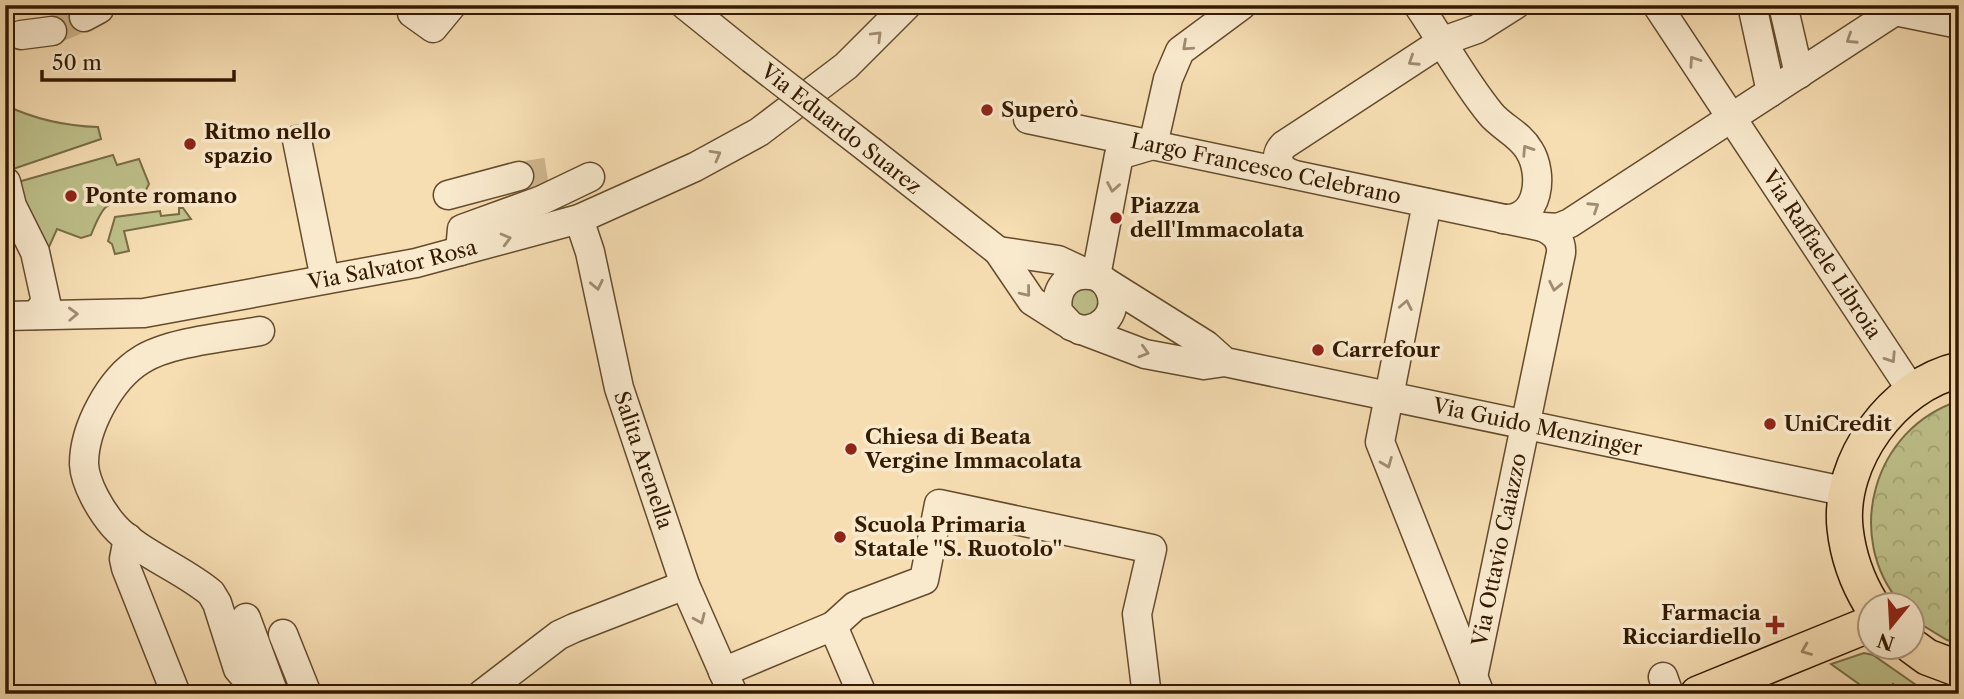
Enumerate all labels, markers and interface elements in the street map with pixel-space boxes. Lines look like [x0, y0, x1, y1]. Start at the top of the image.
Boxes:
one-way arrow [868, 31, 881, 44]
one-way arrow [1846, 31, 1859, 44]
scale bar [42, 38, 234, 82]
one-way arrow [1182, 38, 1195, 50]
text: 50 m [52, 50, 102, 75]
one-way arrow [1407, 52, 1420, 65]
one-way arrow [1689, 56, 1702, 69]
street label: Via Eduardo Suarez [755, 58, 927, 199]
place label: Superò [1001, 97, 1078, 122]
marker: Superò [979, 102, 995, 118]
place label: Ritmo nello spazio [204, 119, 331, 168]
street label: Largo Francesco Celebrano [1128, 128, 1403, 209]
marker: Ritmo nello spazio [182, 136, 198, 152]
one-way arrow [1522, 144, 1535, 157]
one-way arrow [709, 150, 722, 163]
street label: Via Raffaele Libroia [1757, 164, 1888, 344]
one-way arrow [1106, 181, 1121, 193]
place label: Ponte romano [85, 183, 237, 208]
marker: Ponte romano [63, 188, 79, 204]
place label: Piazza dell'Immacolata [1130, 193, 1305, 242]
one-way arrow [1586, 203, 1599, 215]
marker: Piazza dell'Immacolata [1108, 210, 1124, 226]
one-way arrow [500, 232, 512, 247]
street label: Via Salvator Rosa [305, 234, 480, 295]
one-way arrow [588, 279, 603, 291]
one-way arrow [1548, 280, 1563, 292]
one-way arrow [1017, 285, 1030, 297]
one-way arrow [1398, 299, 1413, 311]
one-way arrow [68, 307, 79, 322]
place label: Carrefour [1332, 337, 1441, 362]
marker: Carrefour [1310, 342, 1326, 358]
one-way arrow [1138, 344, 1150, 359]
one-way arrow [1882, 351, 1895, 364]
street label: Salita Arenella [609, 388, 679, 533]
street label: Via Guido Menzinger [1430, 393, 1645, 461]
place label: UniCredit [1784, 411, 1892, 436]
marker: UniCredit [1762, 416, 1778, 432]
place label: Chiesa di Beata Vergine Immacolata [864, 424, 1083, 473]
marker: Chiesa di Beata Vergine Immacolata [843, 441, 859, 457]
street label: Via Ottavio Caiazzo [1467, 451, 1531, 649]
one-way arrow [1379, 456, 1393, 468]
place label: Scuola Primaria Statale ''S. Ruotolo'' [854, 512, 1062, 561]
marker: Scuola Primaria Statale ''S. Ruotolo'' [832, 529, 848, 545]
north arrow [1856, 590, 1926, 660]
place label: Farmacia Ricciardiello [1622, 600, 1762, 649]
one-way arrow [692, 611, 706, 624]
marker: Farmacia Ricciardiello [1767, 617, 1783, 633]
text: N [1874, 628, 1897, 655]
one-way arrow [1801, 641, 1813, 655]

